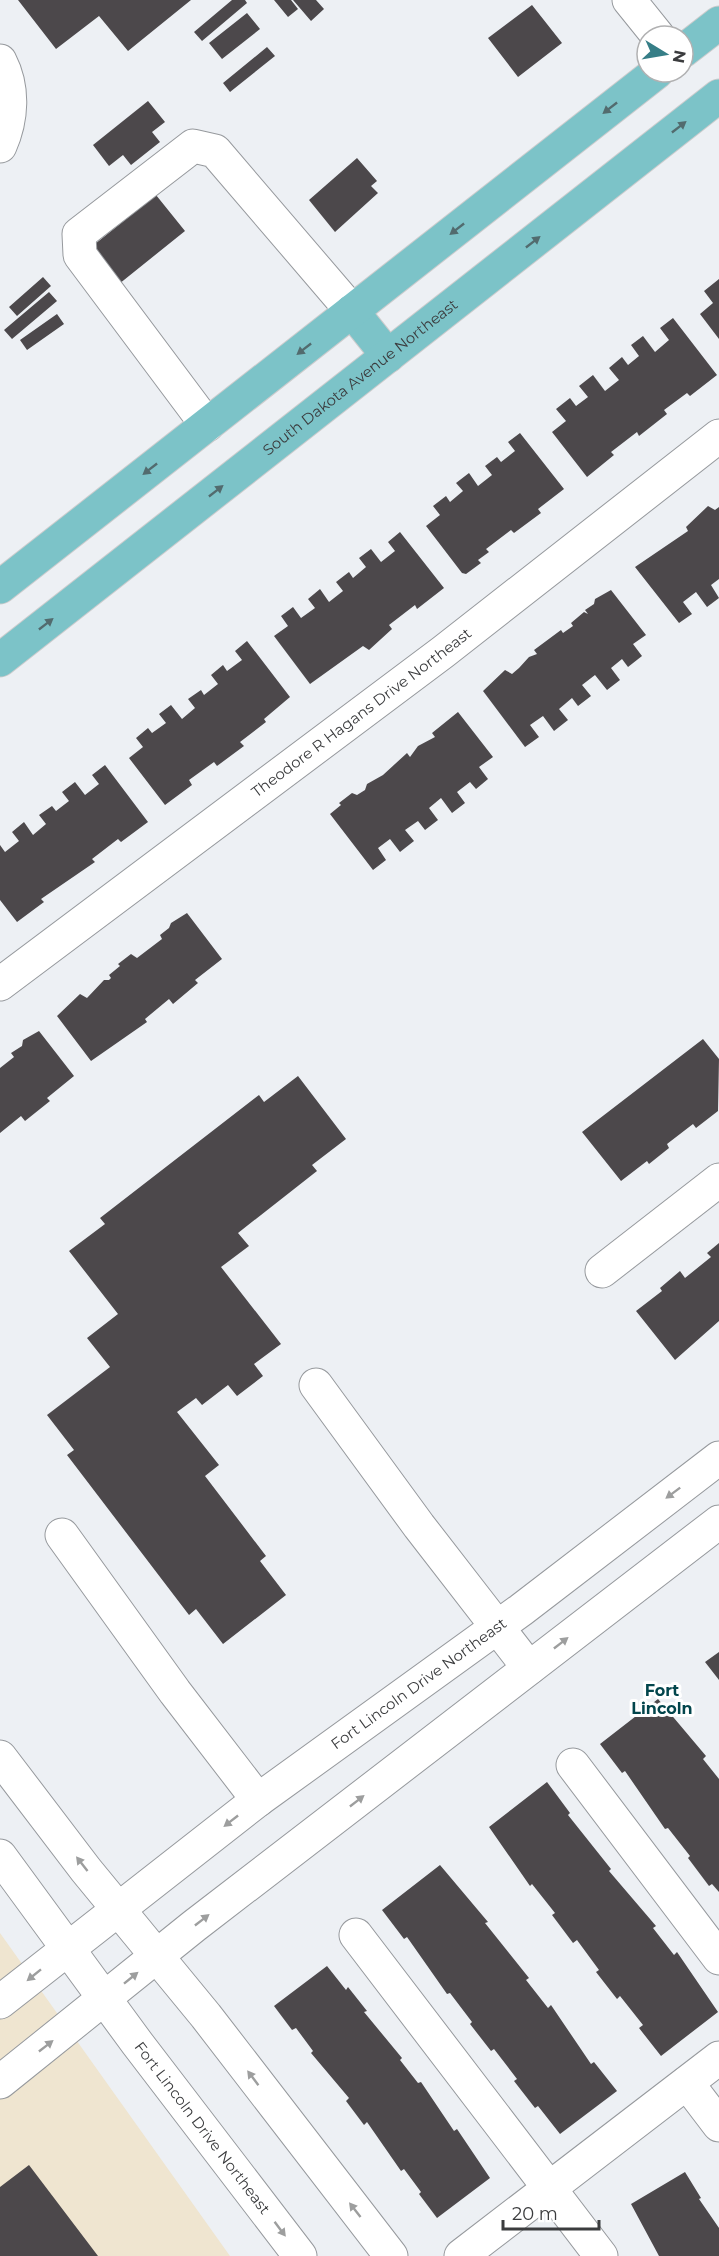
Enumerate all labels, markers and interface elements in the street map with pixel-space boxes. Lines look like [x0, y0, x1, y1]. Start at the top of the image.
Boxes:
north arrow [635, 24, 695, 84]
text: N [669, 49, 690, 65]
one-way arrow [603, 102, 618, 114]
one-way arrow [672, 122, 687, 134]
one-way arrow [449, 222, 465, 235]
one-way arrow [526, 237, 541, 249]
street label: South Dakota Avenue Northeast [259, 295, 461, 459]
one-way arrow [296, 342, 312, 355]
one-way arrow [143, 463, 158, 475]
one-way arrow [208, 484, 224, 497]
one-way arrow [38, 617, 54, 630]
street label: Theodore R Hagans Drive Northeast [247, 623, 475, 801]
one-way arrow [665, 1487, 680, 1499]
street label: Fort Lincoln Drive Northeast [327, 1614, 510, 1753]
one-way arrow [553, 1637, 569, 1649]
district label: Fort Lincoln [631, 1681, 693, 1718]
one-way arrow [349, 1795, 364, 1807]
one-way arrow [224, 1815, 239, 1827]
one-way arrow [75, 1856, 88, 1872]
one-way arrow [195, 1914, 210, 1926]
one-way arrow [27, 1969, 42, 1981]
one-way arrow [123, 1971, 139, 1984]
street label: Fort Lincoln Drive Northeast [130, 2038, 275, 2218]
one-way arrow [38, 2040, 54, 2053]
one-way arrow [246, 2070, 259, 2086]
scale bar [503, 2193, 599, 2231]
one-way arrow [348, 2202, 361, 2218]
text: 20 m [512, 2203, 558, 2225]
one-way arrow [273, 2222, 285, 2237]

